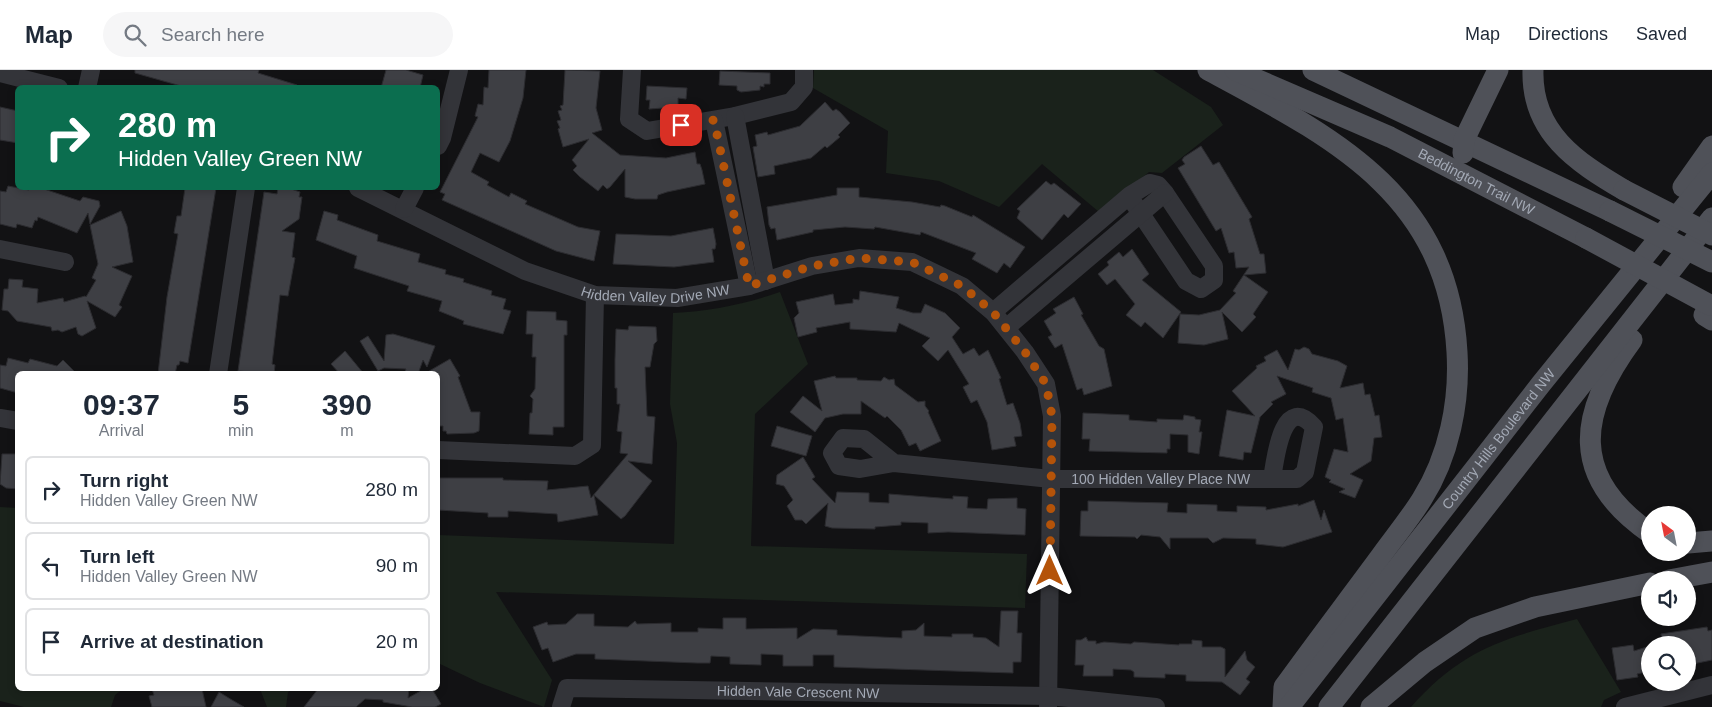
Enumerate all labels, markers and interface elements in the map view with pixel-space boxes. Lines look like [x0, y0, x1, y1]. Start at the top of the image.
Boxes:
search box [103, 12, 453, 57]
text: Map [25, 21, 73, 48]
icon: search [121, 21, 149, 49]
text: Search here [161, 24, 265, 45]
text: Map [1465, 24, 1500, 44]
text: Directions [1528, 24, 1608, 44]
text: Saved [1636, 24, 1687, 44]
pin [660, 104, 702, 146]
icon: right [35, 105, 100, 170]
text: 280 m [118, 105, 217, 144]
icon: arrive [667, 111, 695, 139]
street label: Beddington Trail NW [1416, 145, 1538, 218]
text: Hidden Valley Green NW [118, 146, 362, 171]
street label: Hidden Valley Drive NW [579, 281, 731, 306]
street label: Country Hills Boulevard NW [1438, 365, 1559, 512]
text: 09:37 [83, 388, 160, 421]
text: 5 [232, 388, 249, 421]
text: 390 [322, 388, 372, 421]
text: Arrival [99, 422, 144, 439]
text: min [228, 422, 254, 439]
text: m [340, 422, 353, 439]
text: Turn right [80, 470, 168, 491]
street label: 100 Hidden Valley Place NW [1071, 471, 1251, 487]
icon: right [37, 476, 65, 504]
text: 280 m [365, 479, 418, 500]
text: Hidden Valley Green NW [80, 492, 258, 509]
north arrow [1641, 506, 1696, 561]
map controls [1641, 506, 1696, 691]
position arrow [1023, 544, 1075, 596]
text: Turn left [80, 546, 155, 567]
icon: left [37, 552, 65, 580]
text: 90 m [376, 555, 418, 576]
text: Hidden Valley Green NW [80, 568, 258, 585]
button: sound [1641, 571, 1696, 626]
icon: arrive [37, 628, 65, 656]
text: Arrive at destination [80, 631, 264, 652]
text: 20 m [376, 631, 418, 652]
button: search [1641, 636, 1696, 691]
street label: Hidden Vale Crescent NW [717, 682, 880, 701]

